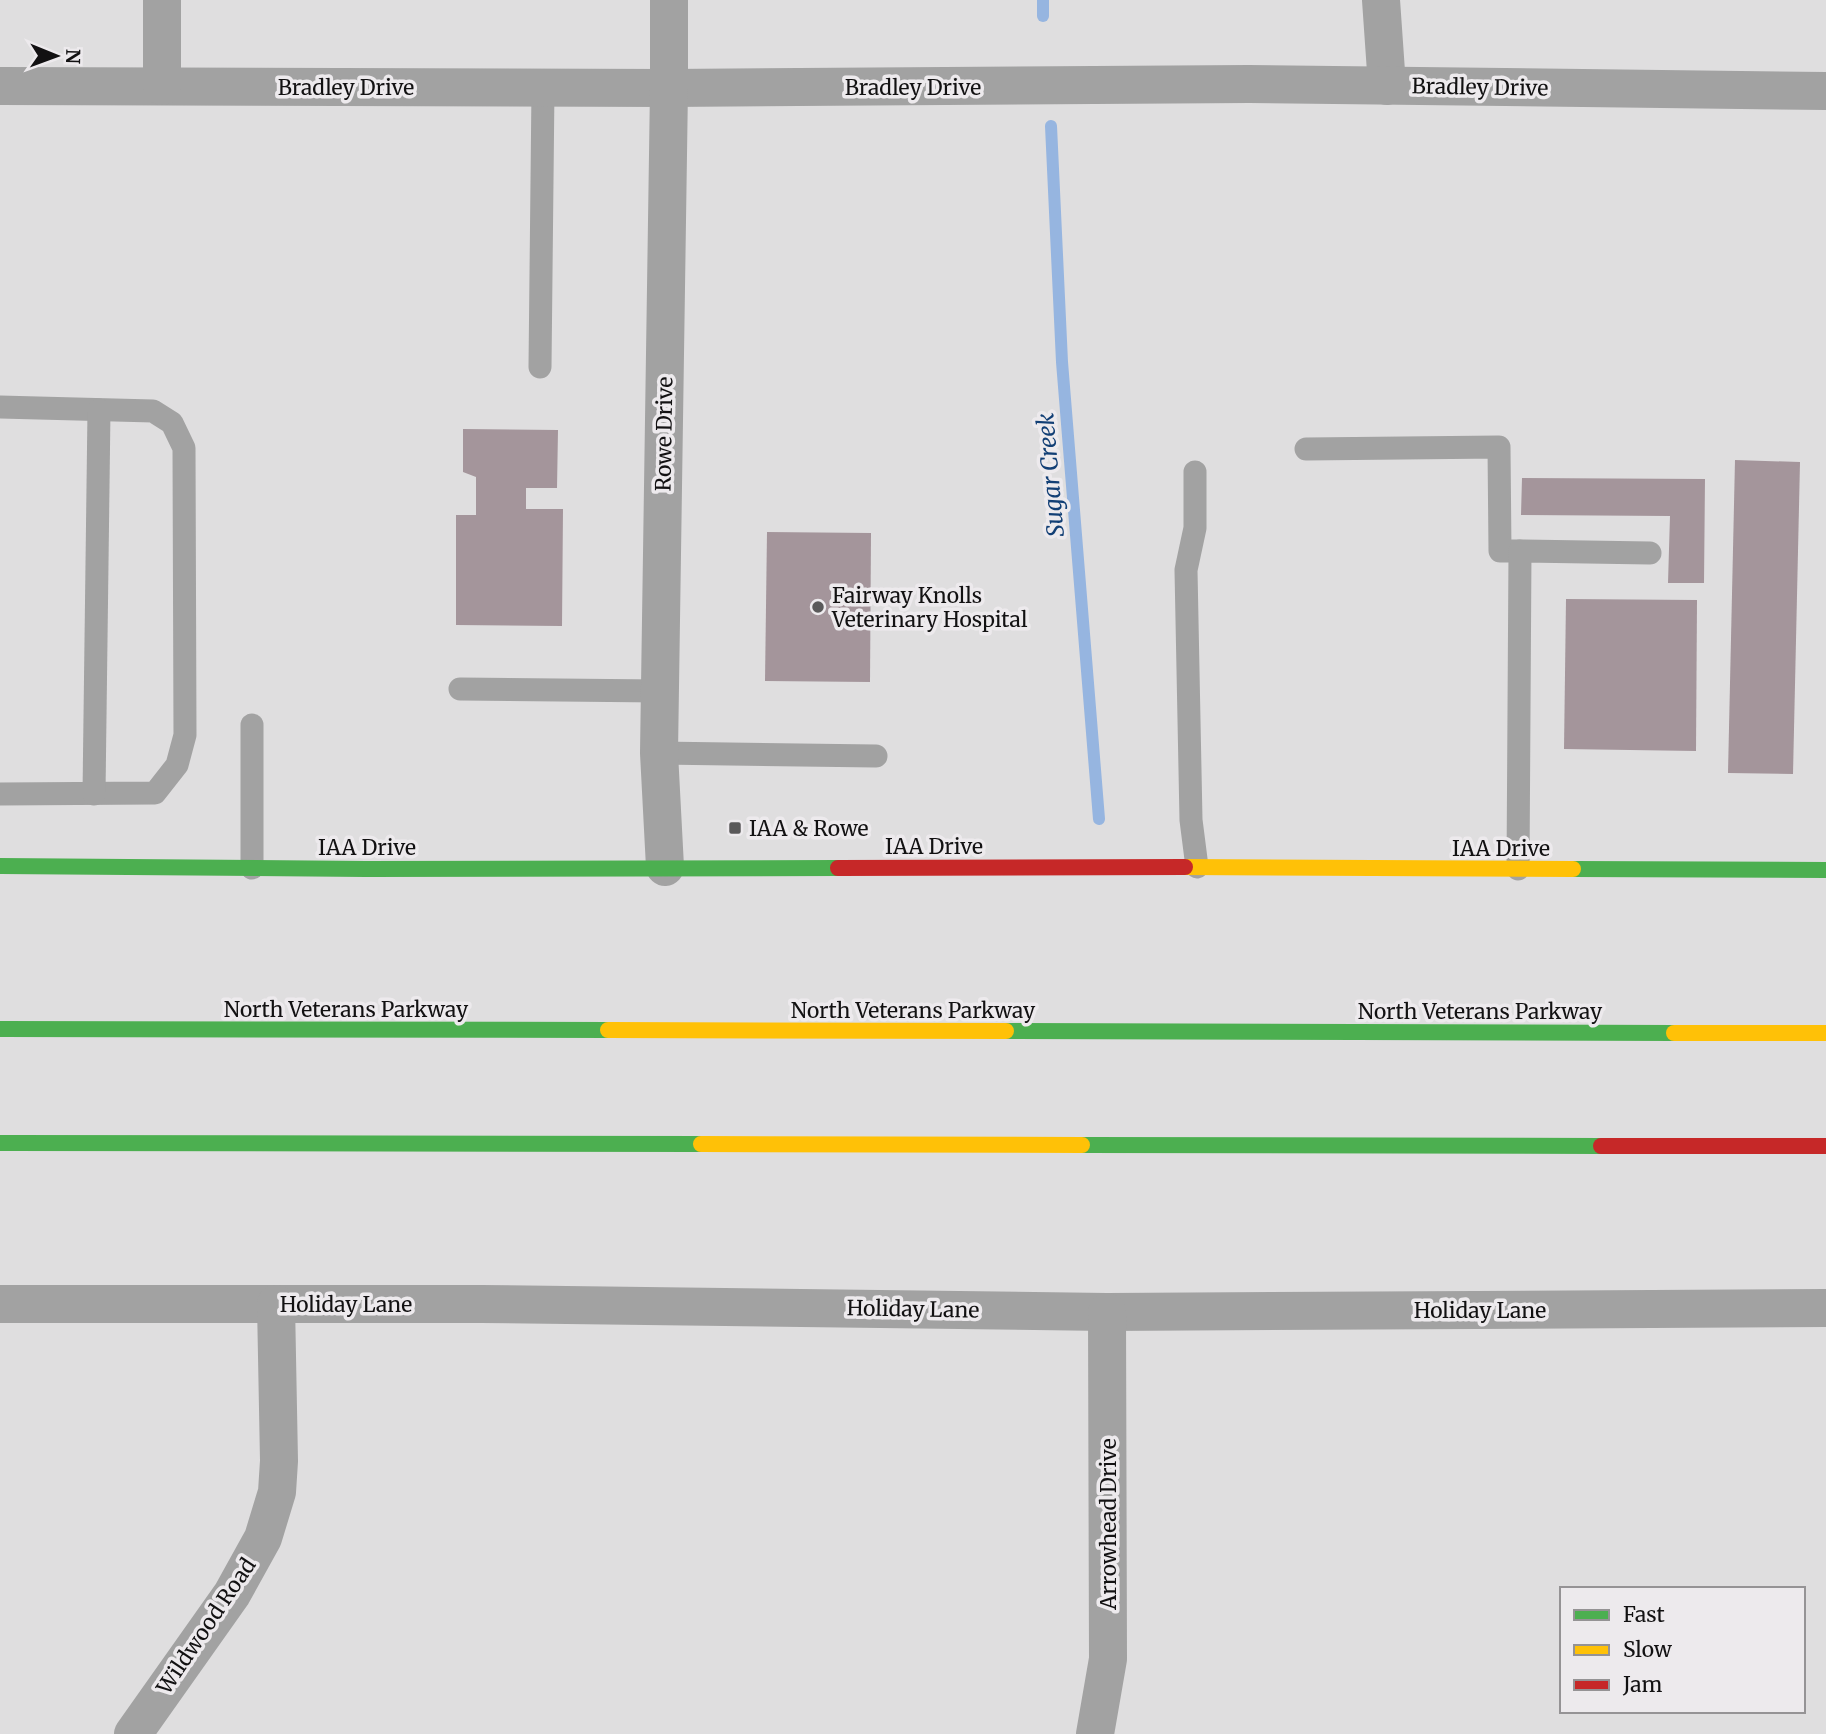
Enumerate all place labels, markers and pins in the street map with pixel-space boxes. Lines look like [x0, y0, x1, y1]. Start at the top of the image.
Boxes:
place label: Fairway Knolls Veterinary Hospital [831, 582, 1028, 633]
marker: Fairway Knolls Veterinary Hospital [810, 599, 826, 615]
place label: IAA & Rowe [749, 815, 869, 842]
marker: IAA & Rowe [727, 820, 743, 836]

